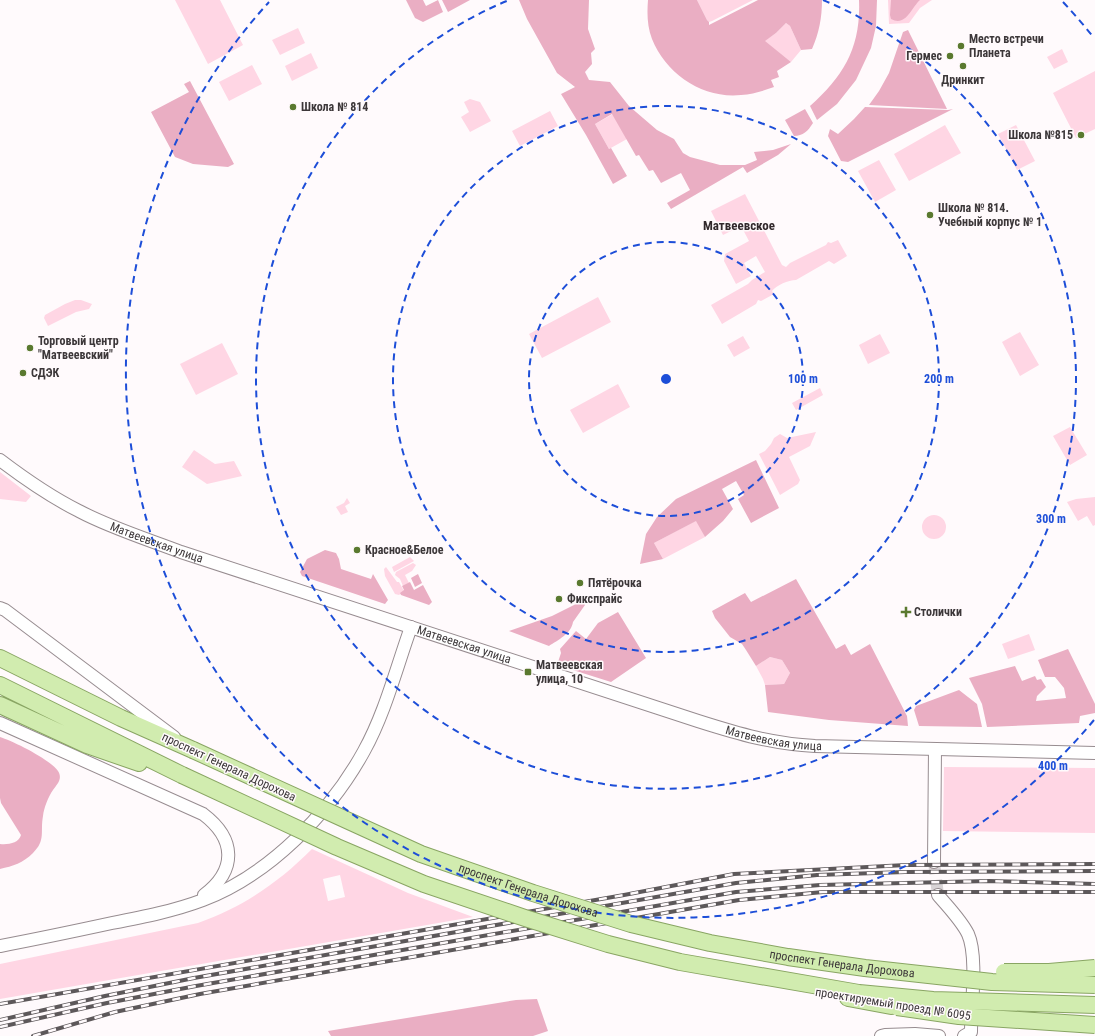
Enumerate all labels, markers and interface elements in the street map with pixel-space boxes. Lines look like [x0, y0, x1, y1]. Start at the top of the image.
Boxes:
place label: Место встречи Планета [969, 32, 1044, 60]
marker: Место встречи Планета [956, 41, 966, 51]
place label: Гермес [906, 49, 942, 63]
marker: Гермес [945, 51, 955, 61]
marker: Дринкит [958, 61, 968, 71]
place label: Дринкит [941, 73, 985, 87]
place label: Школа № 814 [301, 100, 368, 114]
marker: Школа № 814 [288, 102, 298, 112]
place label: Школа №815 [1008, 128, 1073, 142]
marker: Школа №815 [1076, 130, 1086, 140]
place label: Школа № 814. Учебный корпус № 1 [938, 201, 1042, 229]
marker: Школа № 814. Учебный корпус № 1 [925, 210, 935, 220]
district label: Матвеевское [703, 218, 775, 233]
place label: Торговый центр "Матвеевский" [38, 334, 119, 362]
marker: Торговый центр "Матвеевский" [25, 343, 35, 353]
place label: СДЭК [31, 366, 60, 380]
marker: СДЭК [18, 368, 28, 378]
centre of rings [659, 372, 673, 386]
text: 100 m [788, 372, 818, 386]
text: 200 m [924, 372, 954, 386]
text: 300 m [1036, 512, 1066, 526]
street label: Матвеевская улица [108, 519, 205, 566]
place label: Красное&Белое [365, 543, 444, 557]
marker: Красное&Белое [352, 545, 362, 555]
place label: Пятёрочка [588, 576, 642, 590]
marker: Пятёрочка [575, 578, 585, 588]
place label: Фикспрайс [567, 592, 623, 606]
marker: Фикспрайс [554, 594, 564, 604]
place label: Столички [914, 605, 962, 619]
marker: Столички [901, 607, 911, 617]
street label: Матвеевская улица [415, 623, 513, 666]
place label: Матвеевская улица, 10 [536, 658, 603, 686]
marker: Матвеевская улица, 10 [523, 667, 533, 677]
street label: Матвеевская улица [724, 723, 822, 753]
street label: проспект Генерала Дорохова [160, 730, 298, 804]
text: 400 m [1038, 759, 1068, 773]
street label: проспект Генерала Дорохова [457, 861, 600, 920]
street label: проспект Генерала Дорохова [768, 947, 916, 980]
street label: проектируемый проезд № 6095 [814, 985, 972, 1023]

